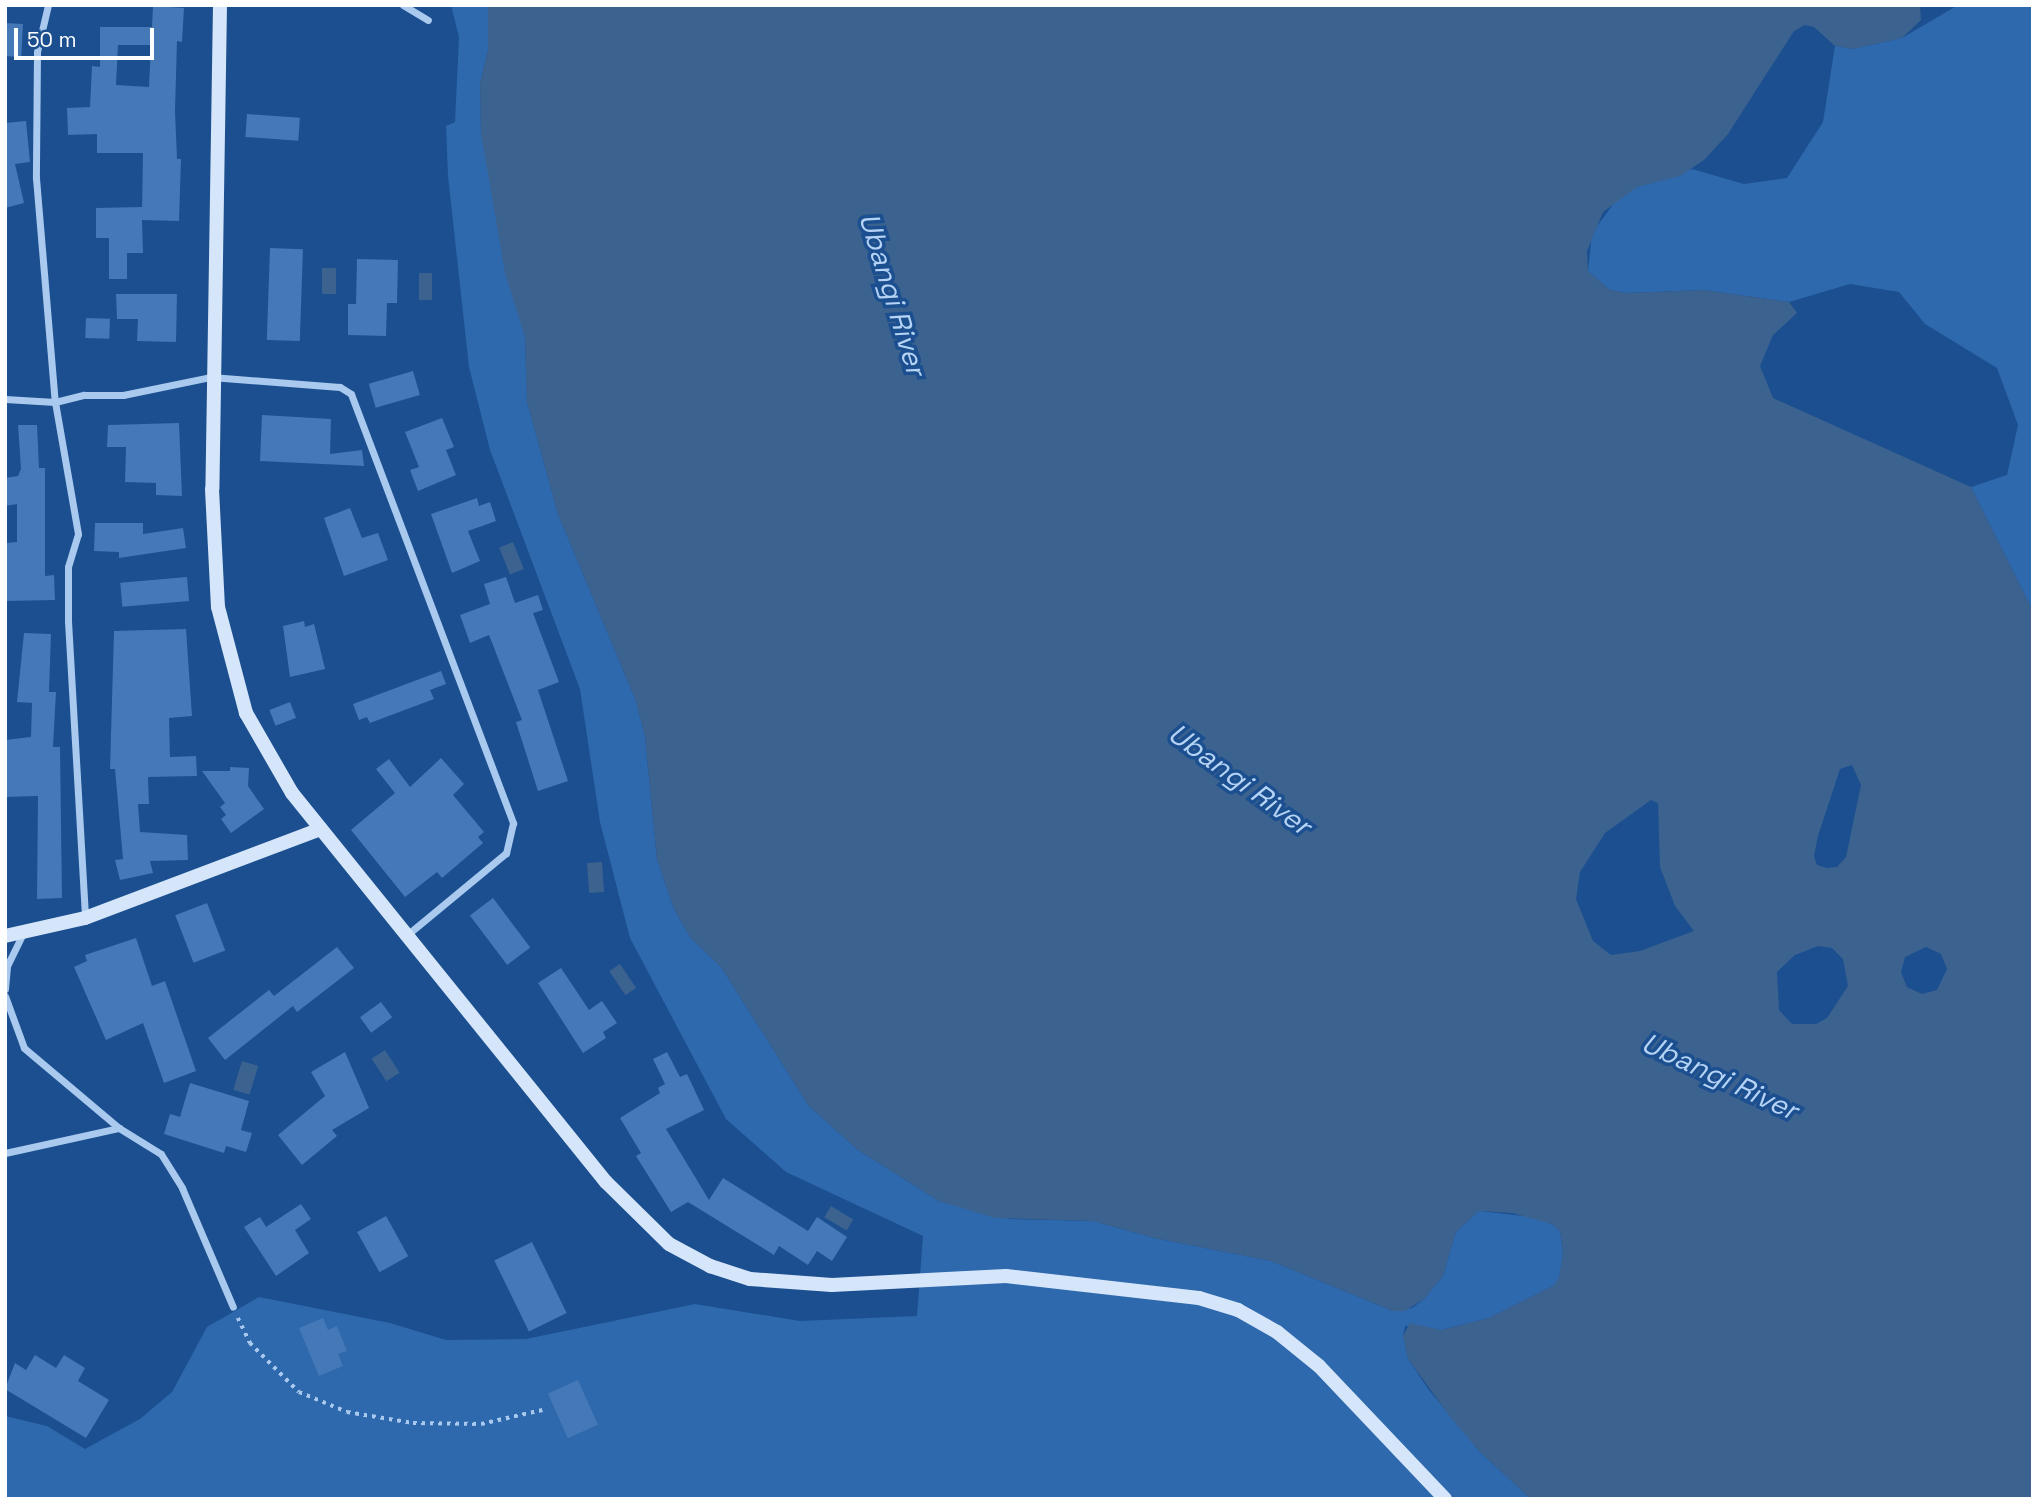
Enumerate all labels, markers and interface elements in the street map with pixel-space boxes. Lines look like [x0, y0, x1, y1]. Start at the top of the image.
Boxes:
scale bar [18, 14, 158, 58]
text: 50 m [27, 26, 77, 53]
water label: Ubangi River [852, 209, 934, 379]
water label: Ubangi River [1162, 716, 1318, 842]
water label: Ubangi River [1637, 1025, 1803, 1127]

